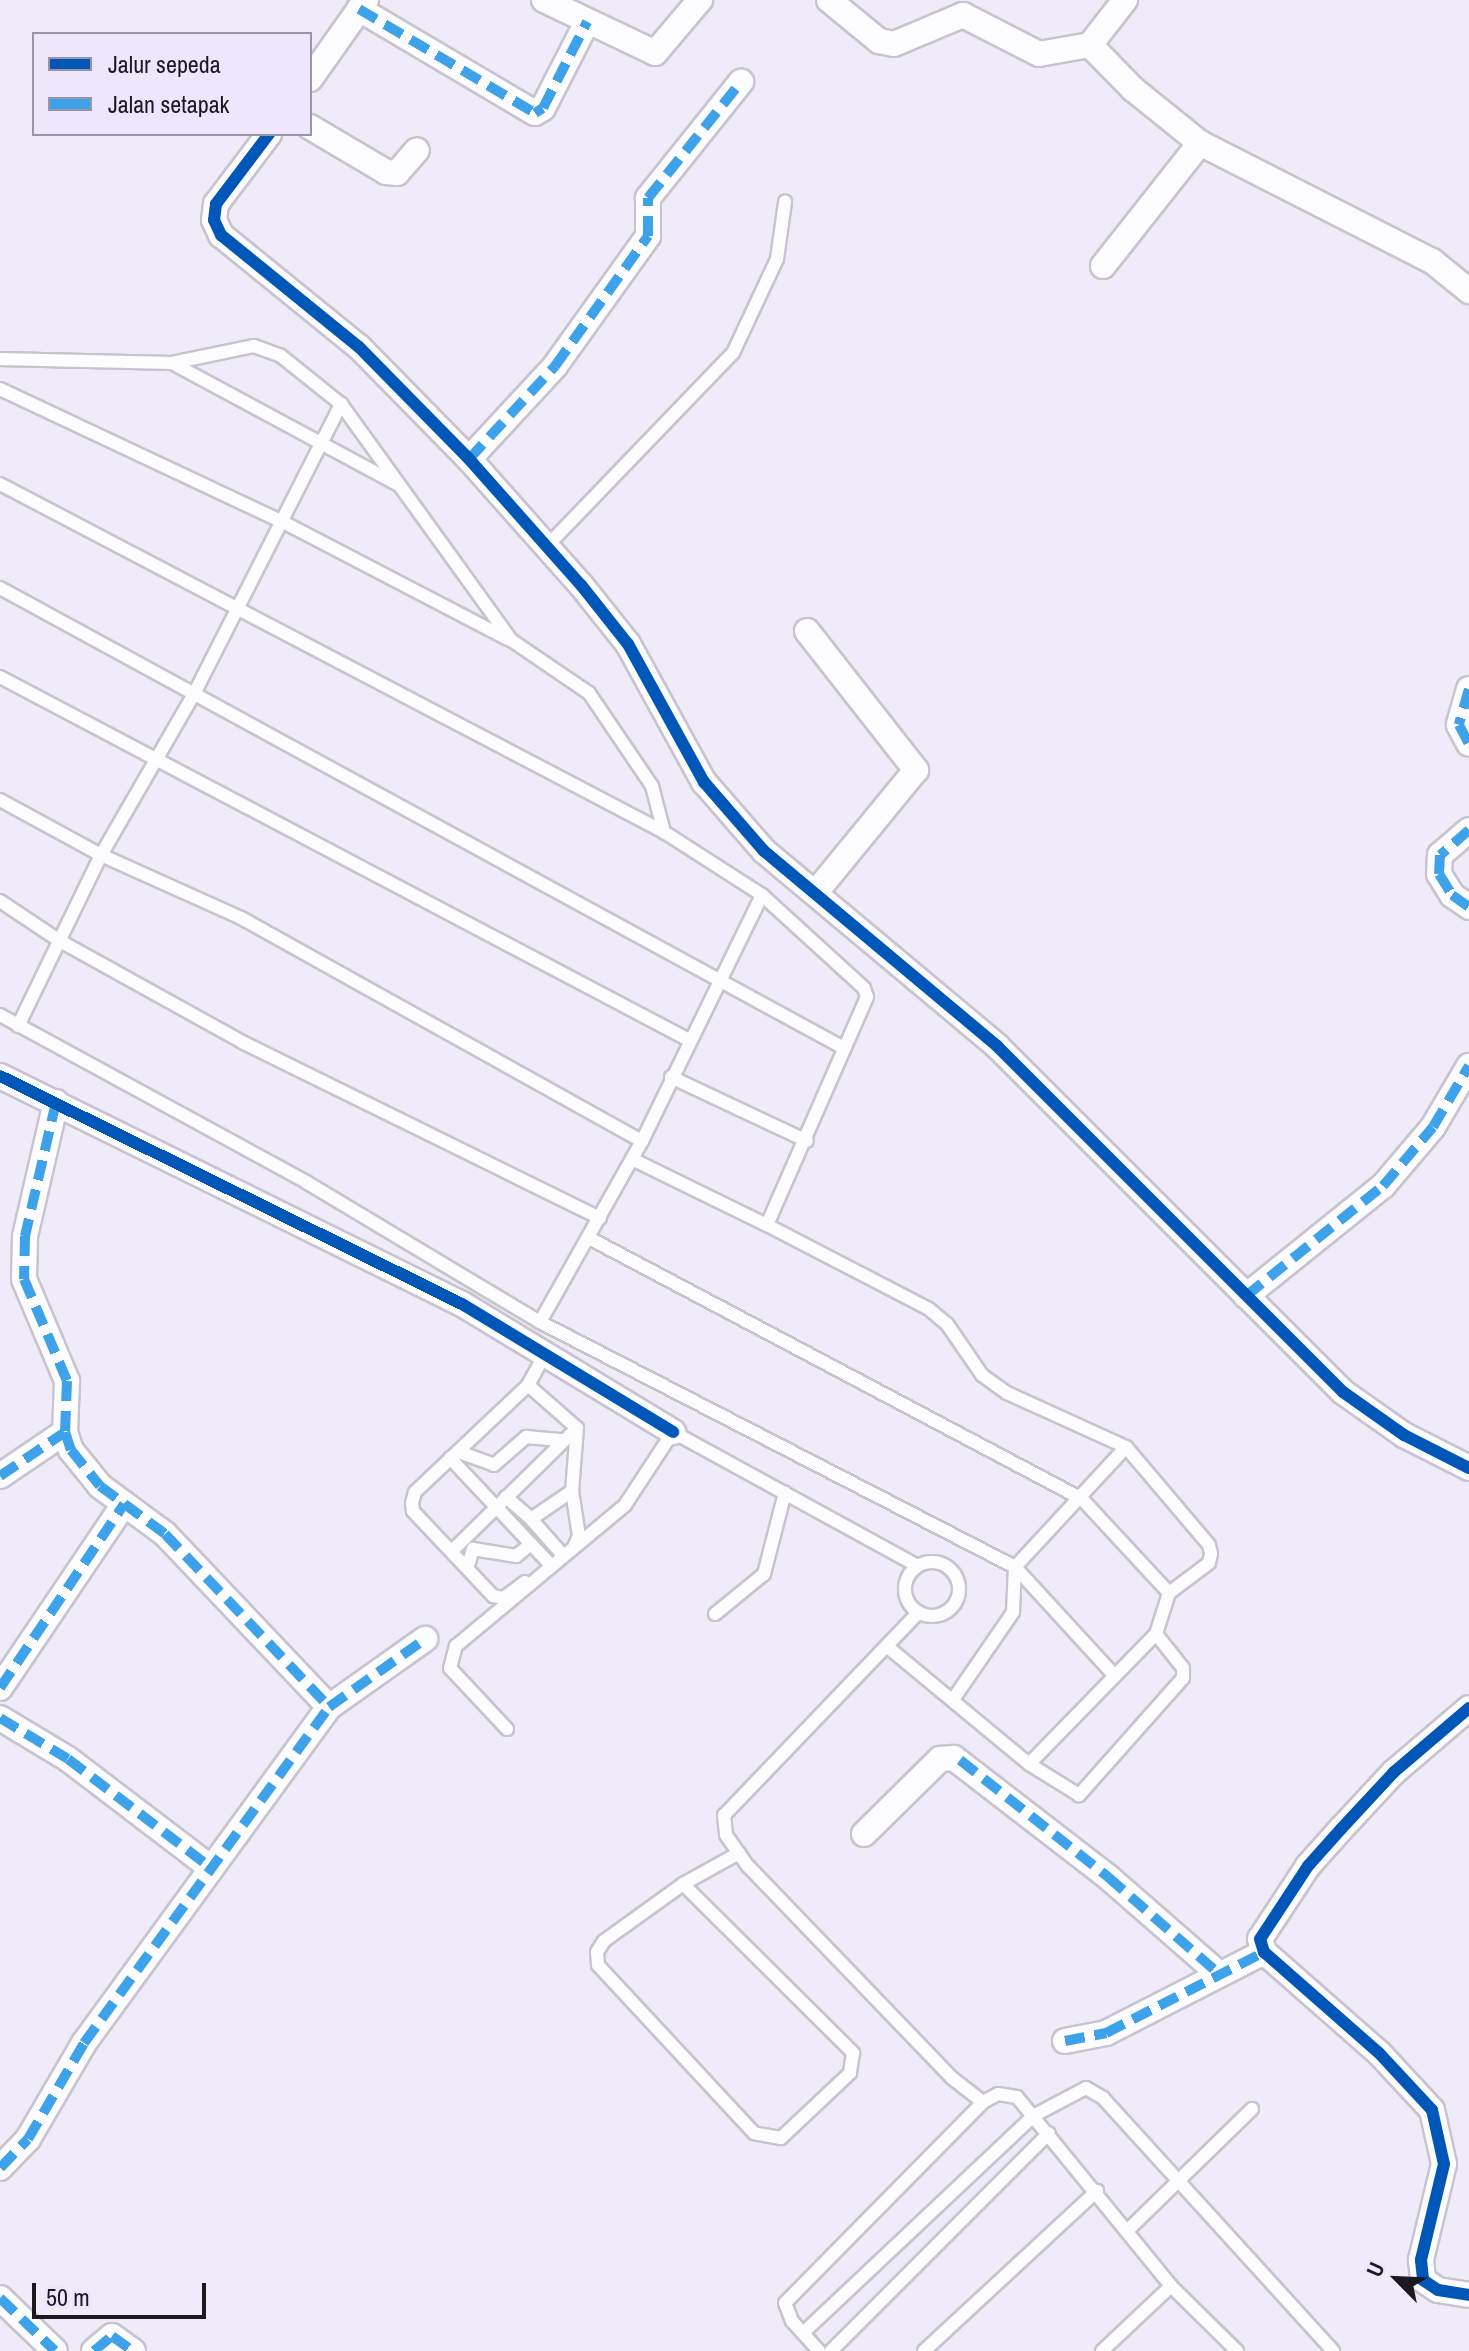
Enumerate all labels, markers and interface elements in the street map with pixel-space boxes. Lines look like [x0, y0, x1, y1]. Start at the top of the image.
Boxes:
legend [32, 32, 312, 136]
text: Jalur sepeda [108, 48, 221, 80]
text: Jalan setapak [108, 88, 229, 120]
north arrow [1357, 2239, 1437, 2319]
text: U [1359, 2257, 1391, 2281]
scale bar [36, 2267, 210, 2317]
text: 50 m [46, 2281, 90, 2313]

